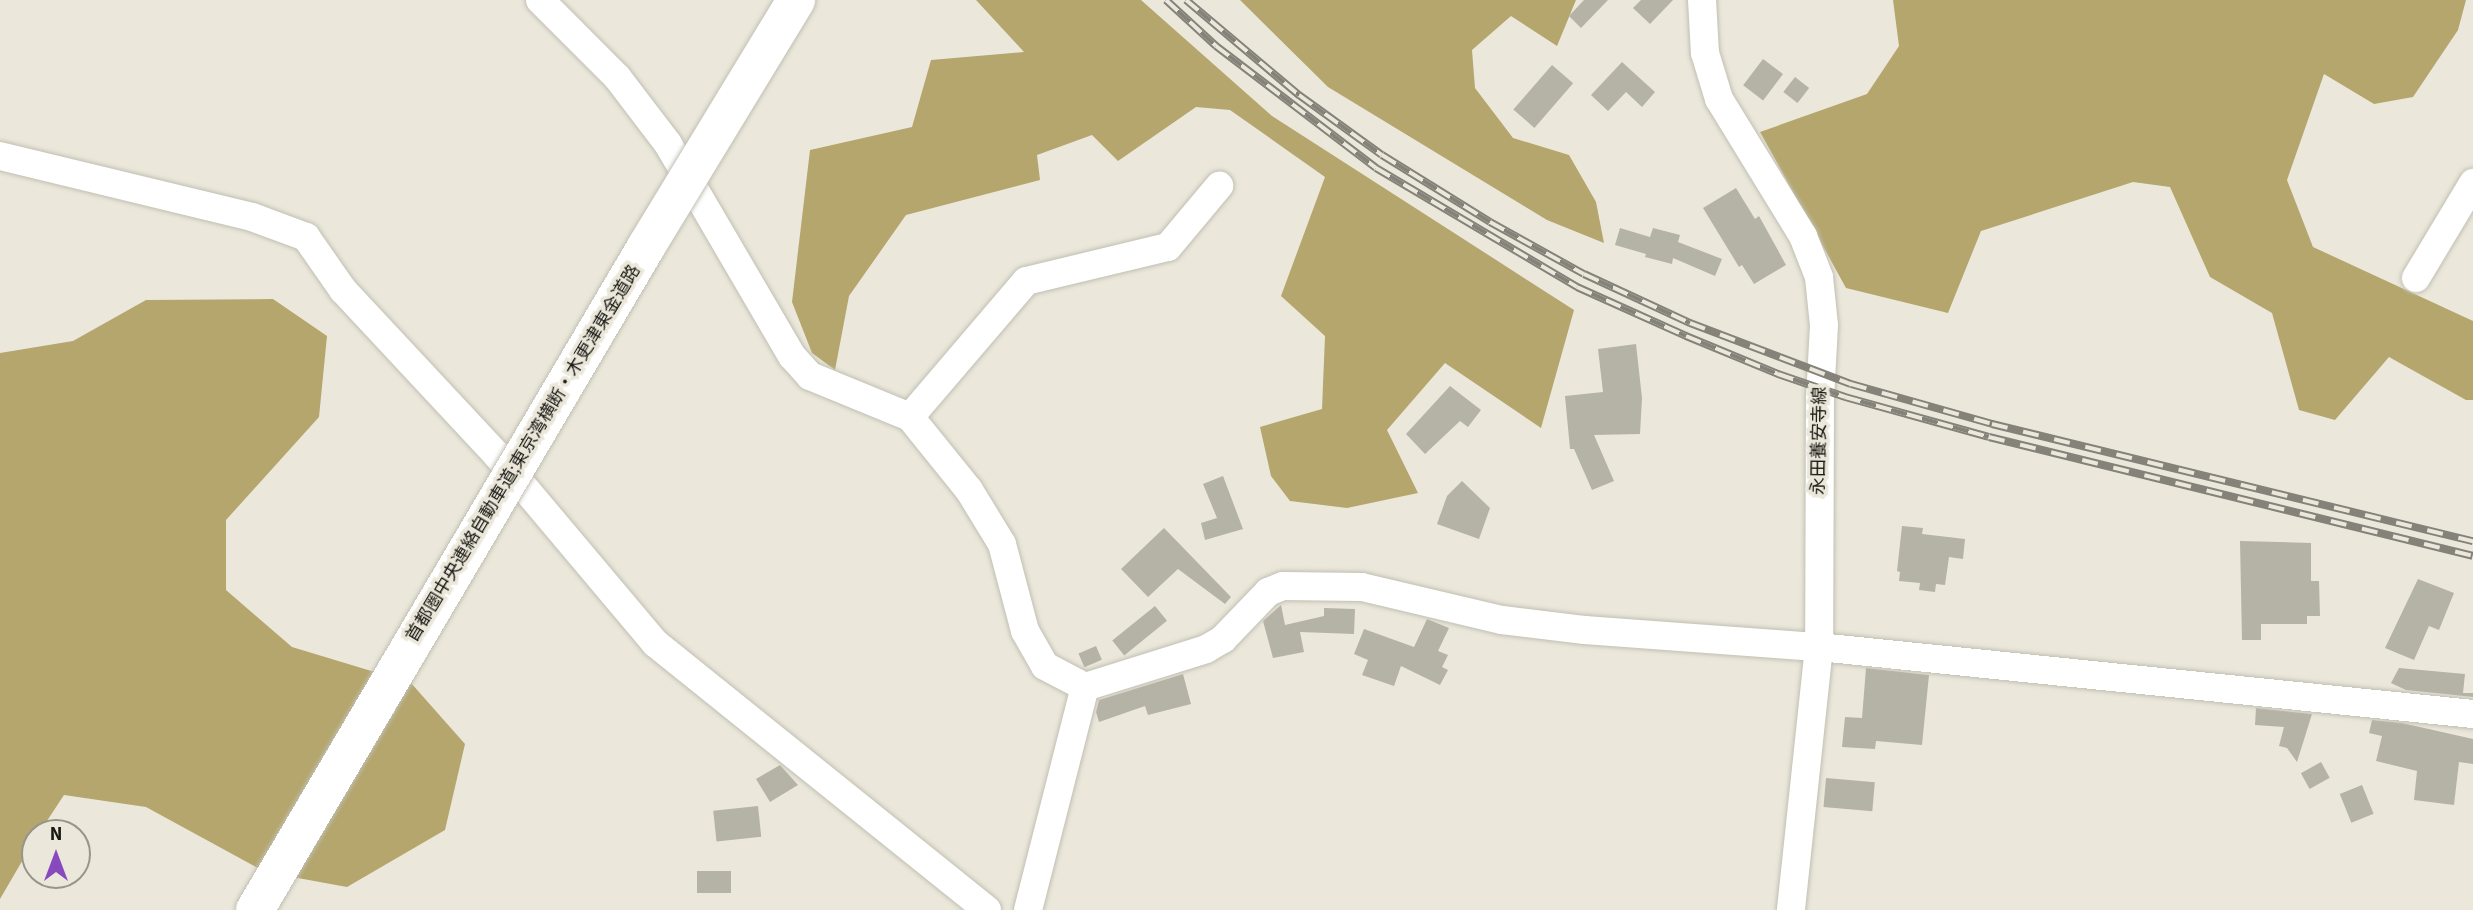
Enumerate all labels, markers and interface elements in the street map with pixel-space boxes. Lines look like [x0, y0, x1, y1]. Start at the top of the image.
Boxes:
street label: 首都圏中央連絡自動車道;東京湾横断・木更津東金道路 [402, 261, 646, 647]
street label: 永田養安寺線 [1808, 387, 1832, 495]
north arrow [21, 819, 91, 889]
text: N [50, 821, 62, 848]

